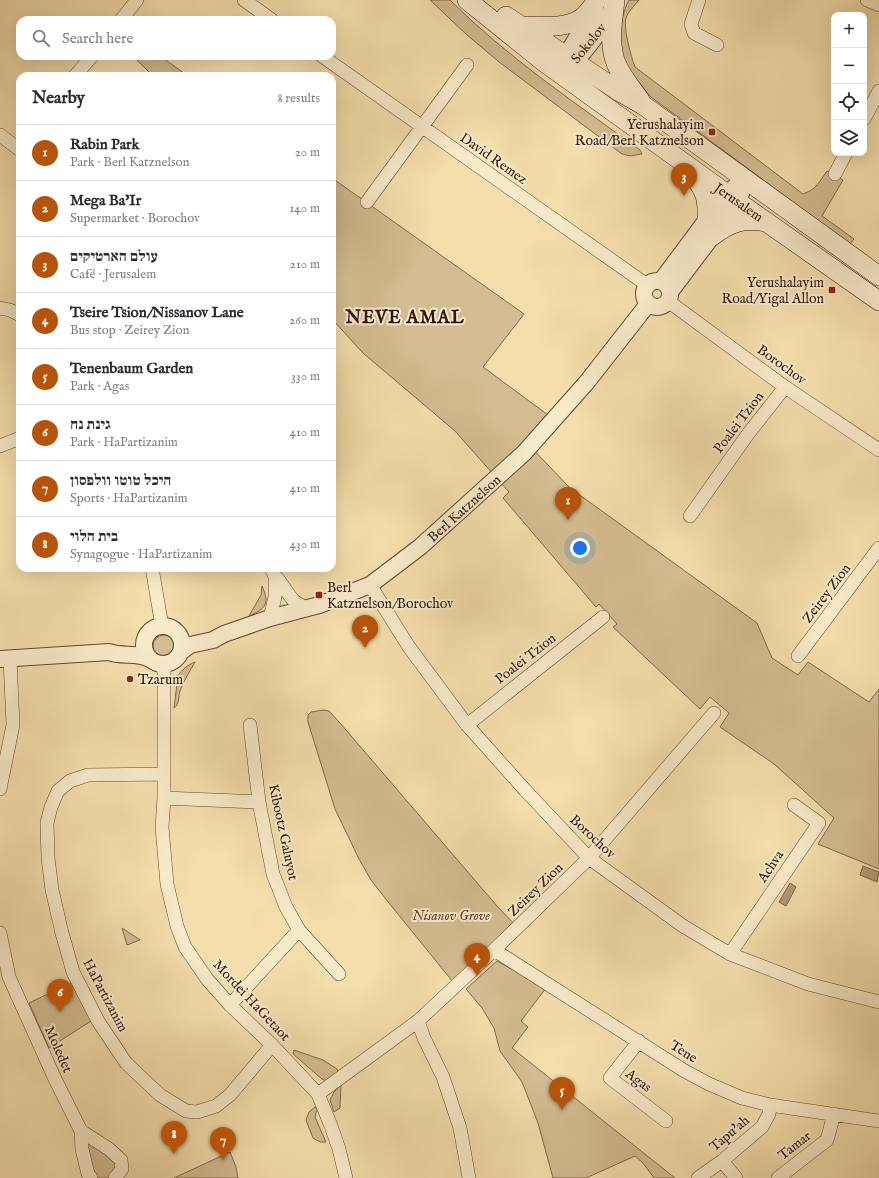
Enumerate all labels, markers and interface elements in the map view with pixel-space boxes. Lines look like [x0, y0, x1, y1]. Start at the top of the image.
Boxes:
map controls [831, 12, 867, 156]
button: + [831, 12, 867, 48]
search box [16, 16, 336, 60]
street label: Sokolov [567, 19, 611, 68]
icon: search [30, 27, 52, 49]
text: Search here [62, 29, 133, 48]
button: − [831, 48, 867, 84]
button: locate [831, 84, 867, 120]
text: Nearby [32, 88, 85, 109]
text: 8 results [277, 90, 320, 107]
place label: Yerushalayim Road/Berl Katznelson [575, 116, 705, 150]
button: layers [831, 120, 867, 156]
marker: Yerushalayim Road/Berl Katznelson [707, 127, 717, 137]
street label: David Remez [456, 129, 531, 189]
text: Rabin Park [70, 135, 140, 154]
text: 1 [43, 144, 47, 161]
text: 20 m [295, 144, 320, 161]
text: Park · Berl Katznelson [70, 154, 189, 171]
pin: 3 [671, 163, 697, 196]
street label: Jerusalem [709, 178, 767, 226]
text: Mega Ba'Ir [70, 191, 141, 210]
text: 2 [42, 200, 48, 217]
text: 140 m [290, 200, 320, 217]
text: Supermarket · Borochov [70, 210, 200, 227]
text: עולם הארטיקים [70, 247, 158, 266]
text: 3 [43, 256, 47, 273]
text: 210 m [290, 256, 320, 273]
text: Café · Jerusalem [70, 266, 156, 283]
place label: Yerushalayim Road/Yigal Allon [722, 274, 825, 308]
marker: Yerushalayim Road/Yigal Allon [827, 285, 837, 295]
text: Tseire Tsion/Nissanov Lane [70, 303, 244, 322]
district label: NEVE AMAL [344, 307, 465, 330]
text: 4 [42, 312, 48, 329]
text: 260 m [289, 312, 320, 329]
text: Bus stop · Zeirey Zion [70, 322, 189, 339]
street label: Borochov [753, 341, 810, 389]
text: Tenenbaum Garden [70, 359, 193, 378]
text: 5 [43, 368, 47, 385]
text: 330 m [291, 368, 320, 385]
text: Park · Agas [70, 378, 129, 395]
street label: Poalei Tzion [710, 388, 768, 457]
text: גינת נח [70, 415, 111, 434]
text: 6 [42, 424, 48, 441]
text: 410 m [290, 424, 320, 441]
text: Park · HaPartizanim [70, 434, 178, 451]
text: היכל טוטו וולפסון [70, 471, 171, 490]
street label: Berl Katznelson [424, 471, 506, 546]
text: 7 [42, 480, 48, 497]
text: 410 m [290, 480, 320, 497]
pin: 1 [555, 487, 581, 520]
text: Sports · HaPartizanim [70, 490, 188, 507]
text: בית הלוי [70, 527, 118, 546]
text: 8 [42, 536, 48, 553]
text: 430 m [290, 536, 320, 553]
your location [570, 538, 590, 558]
text: Synagogue · HaPartizanim [70, 546, 212, 563]
street label: Zeirey Zion [799, 560, 855, 627]
place label: Berl Katznelson/Borochov [327, 579, 454, 613]
marker: Berl Katznelson/Borochov [314, 590, 324, 600]
pin: 2 [352, 615, 378, 648]
street label: Poalei Tzion [491, 629, 560, 688]
place label: Tzarum [138, 671, 183, 689]
marker: Tzarum [125, 674, 135, 684]
street label: Kibootz Galuyot [264, 782, 302, 882]
street label: Borochov [566, 811, 620, 863]
street label: Achva [753, 846, 789, 887]
street label: Zeirey Zion [504, 859, 567, 920]
park label: Nisanov Grove [412, 907, 490, 925]
pin: 4 [464, 943, 490, 976]
street label: HaPartizanim [78, 956, 132, 1035]
street label: Mordei HaGetaot [209, 956, 294, 1045]
pin: 6 [47, 979, 73, 1012]
street label: Moledet [40, 1023, 76, 1076]
street label: Tene [666, 1036, 701, 1068]
street label: Agas [621, 1065, 655, 1096]
pin: 5 [549, 1077, 575, 1110]
street label: Tapu'ah [706, 1111, 754, 1156]
pin: 8 [161, 1121, 187, 1154]
pin: 7 [210, 1127, 236, 1160]
street label: Tamar [774, 1127, 815, 1164]

